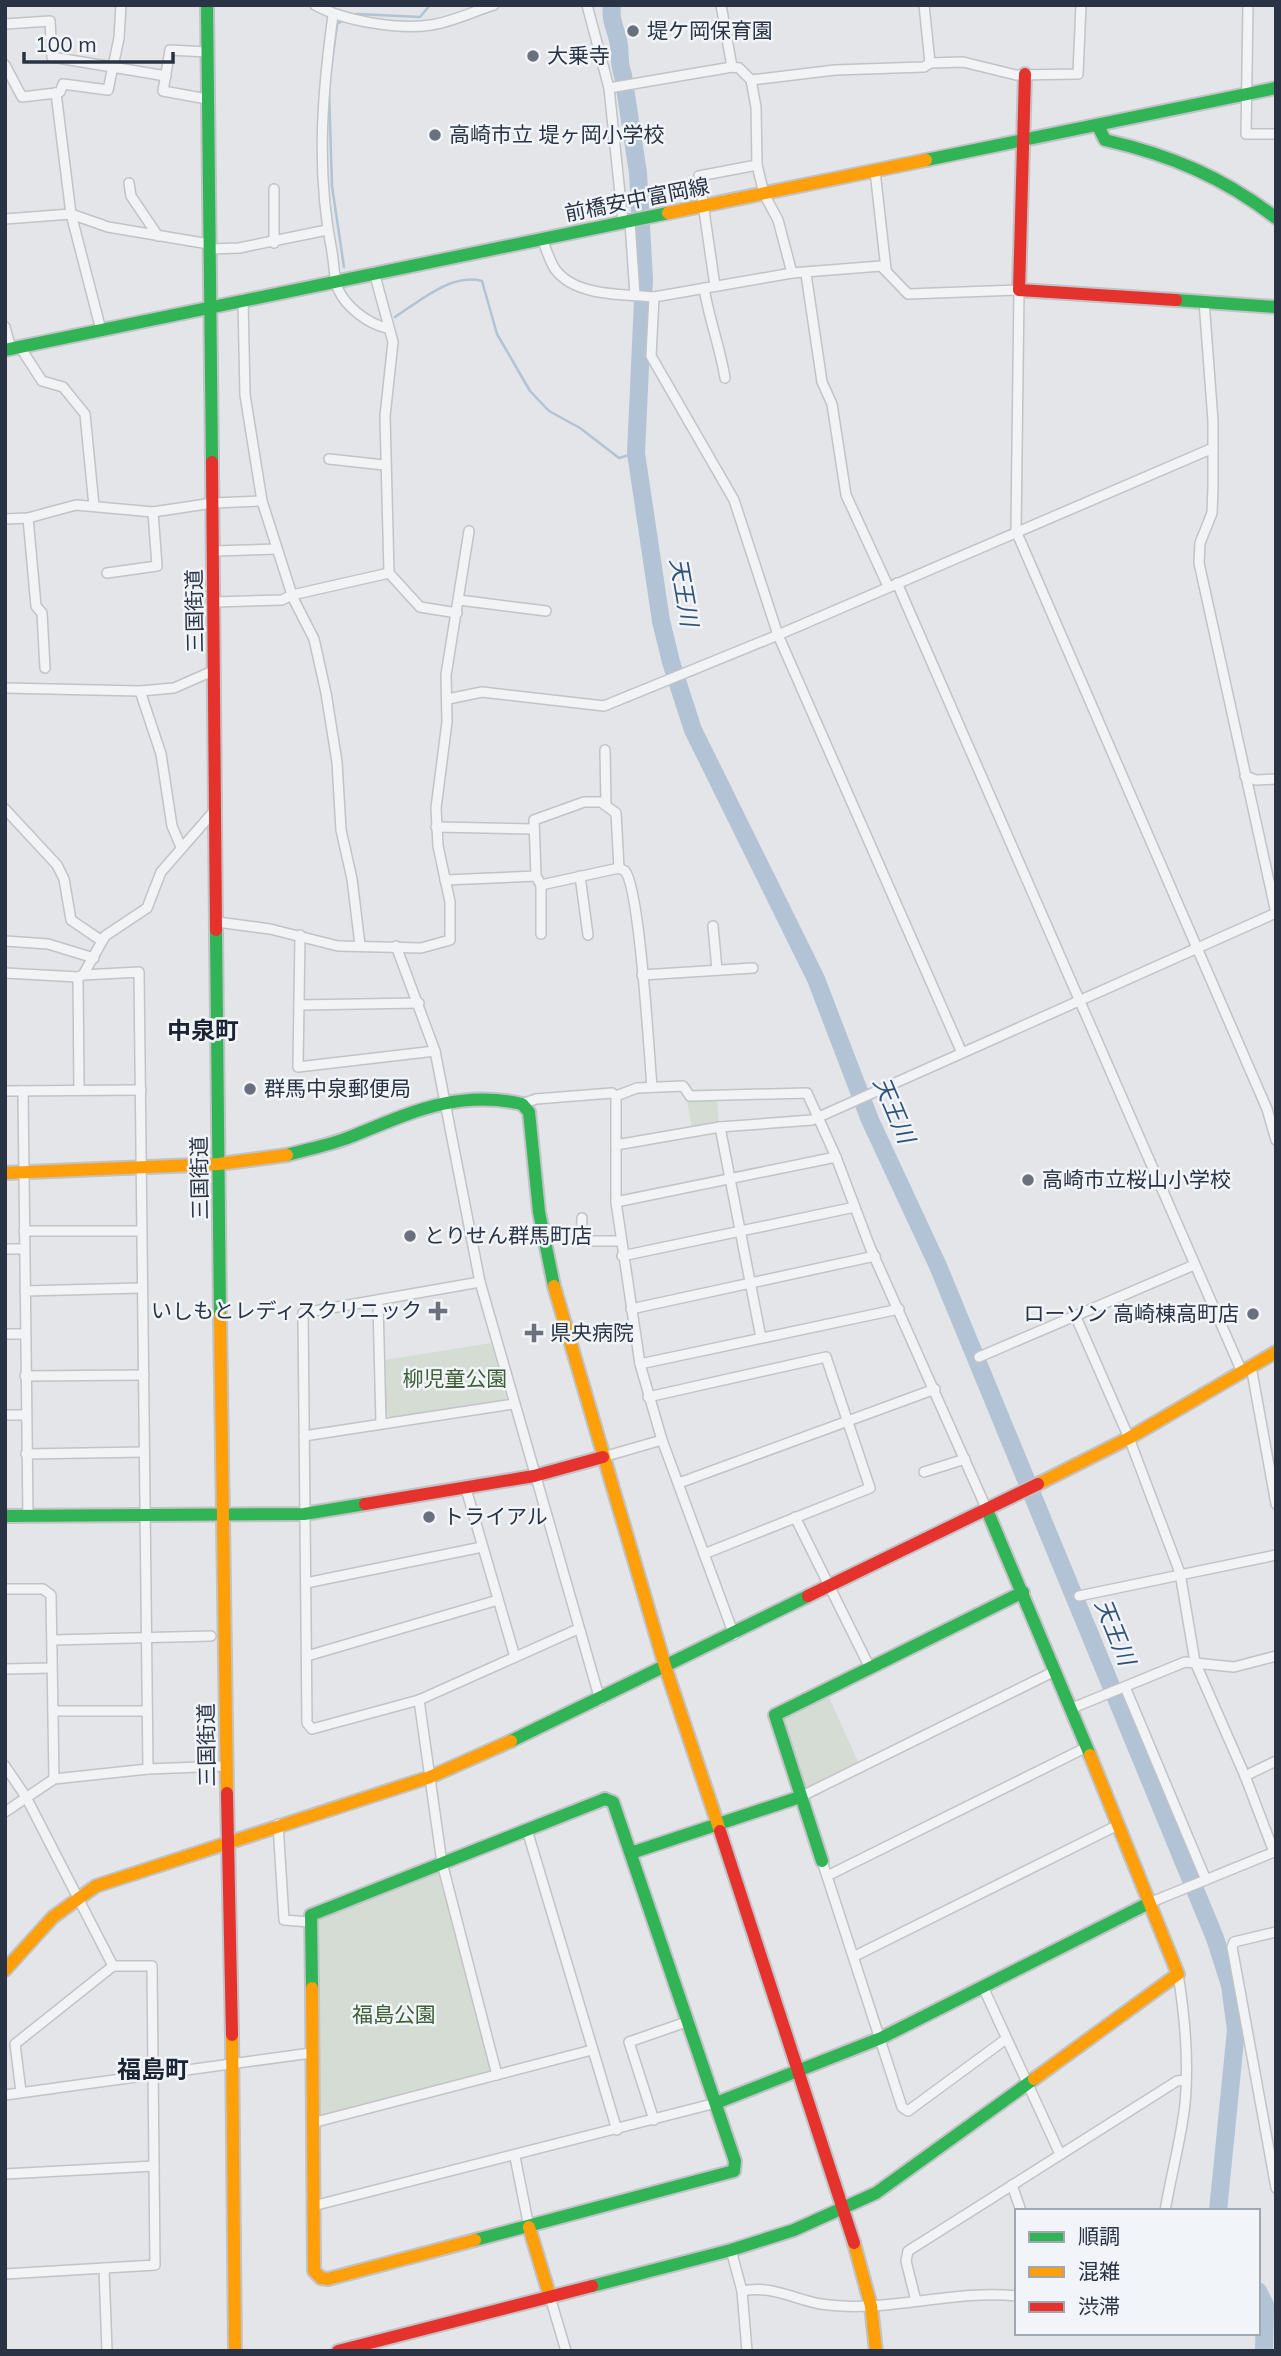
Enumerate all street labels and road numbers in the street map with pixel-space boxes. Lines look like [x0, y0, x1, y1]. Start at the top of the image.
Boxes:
street label: 前橋安中富岡線 [562, 172, 711, 226]
street label: 三国街道 [180, 569, 208, 653]
street label: 三国街道 [185, 1136, 213, 1220]
street label: 三国街道 [192, 1703, 220, 1787]

